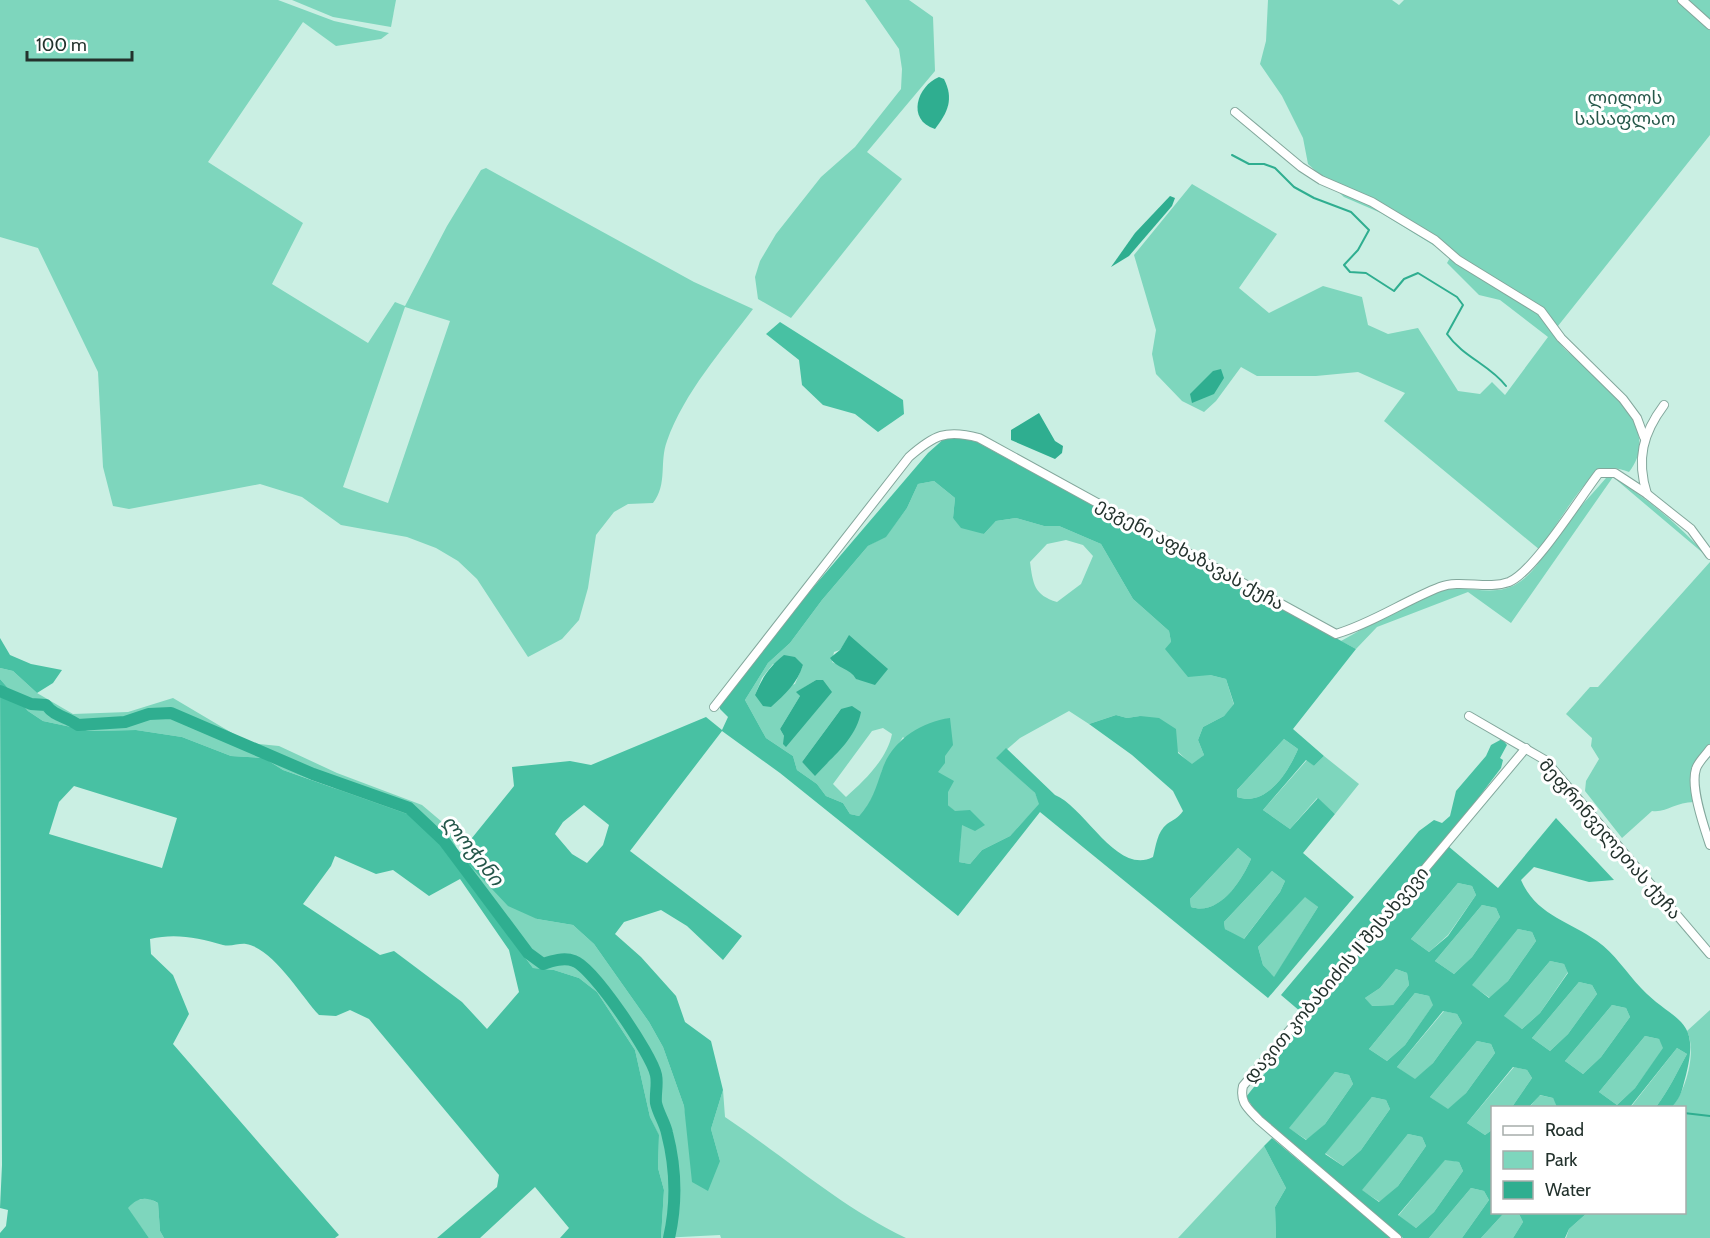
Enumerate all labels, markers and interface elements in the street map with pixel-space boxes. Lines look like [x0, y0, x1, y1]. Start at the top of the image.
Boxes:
scale bar [27, 24, 132, 62]
text: 100 m [36, 34, 87, 56]
park label: ლილოს სასაფლაო [1575, 87, 1675, 130]
street label: ევგენი აფხაზავას ქუჩა [1092, 493, 1288, 615]
street label: მეფრინველეთას ქუჩა [1534, 754, 1686, 924]
water label: ლოჭინი [437, 810, 510, 891]
street label: დავით კობახიძის II შესახვევი [1239, 862, 1433, 1088]
legend [1491, 1106, 1686, 1214]
text: Road [1545, 1119, 1584, 1141]
text: Park [1545, 1149, 1578, 1171]
text: Water [1545, 1179, 1591, 1201]

